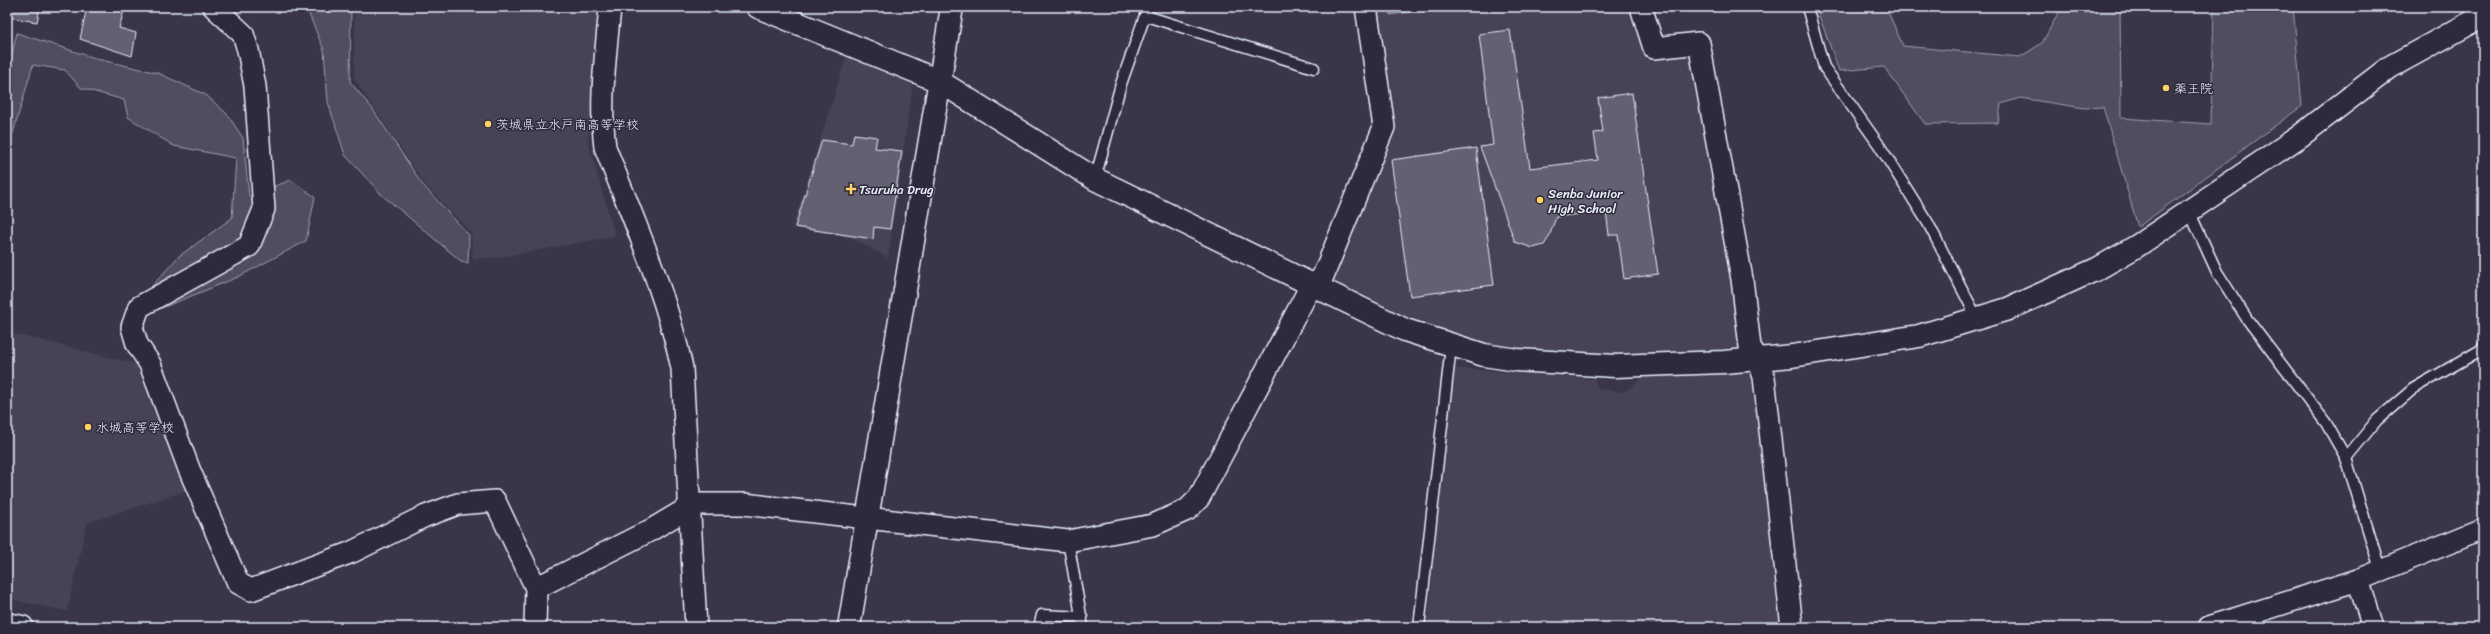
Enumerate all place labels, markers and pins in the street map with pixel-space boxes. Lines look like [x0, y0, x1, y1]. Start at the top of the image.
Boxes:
place label: 薬王院 [2174, 77, 2213, 100]
marker: 薬王院 [2161, 83, 2171, 93]
place label: 茨城県立水戸南高等学校 [496, 113, 639, 136]
marker: 茨城県立水戸南高等学校 [483, 119, 493, 129]
place label: Tsuruha Drug [859, 178, 934, 201]
place label: Senba Junior High School [1548, 182, 1623, 220]
marker: Tsuruha Drug [846, 184, 856, 194]
marker: Senba Junior High School [1535, 195, 1545, 205]
place label: 水城高等学校 [96, 416, 174, 439]
marker: 水城高等学校 [83, 422, 93, 432]

